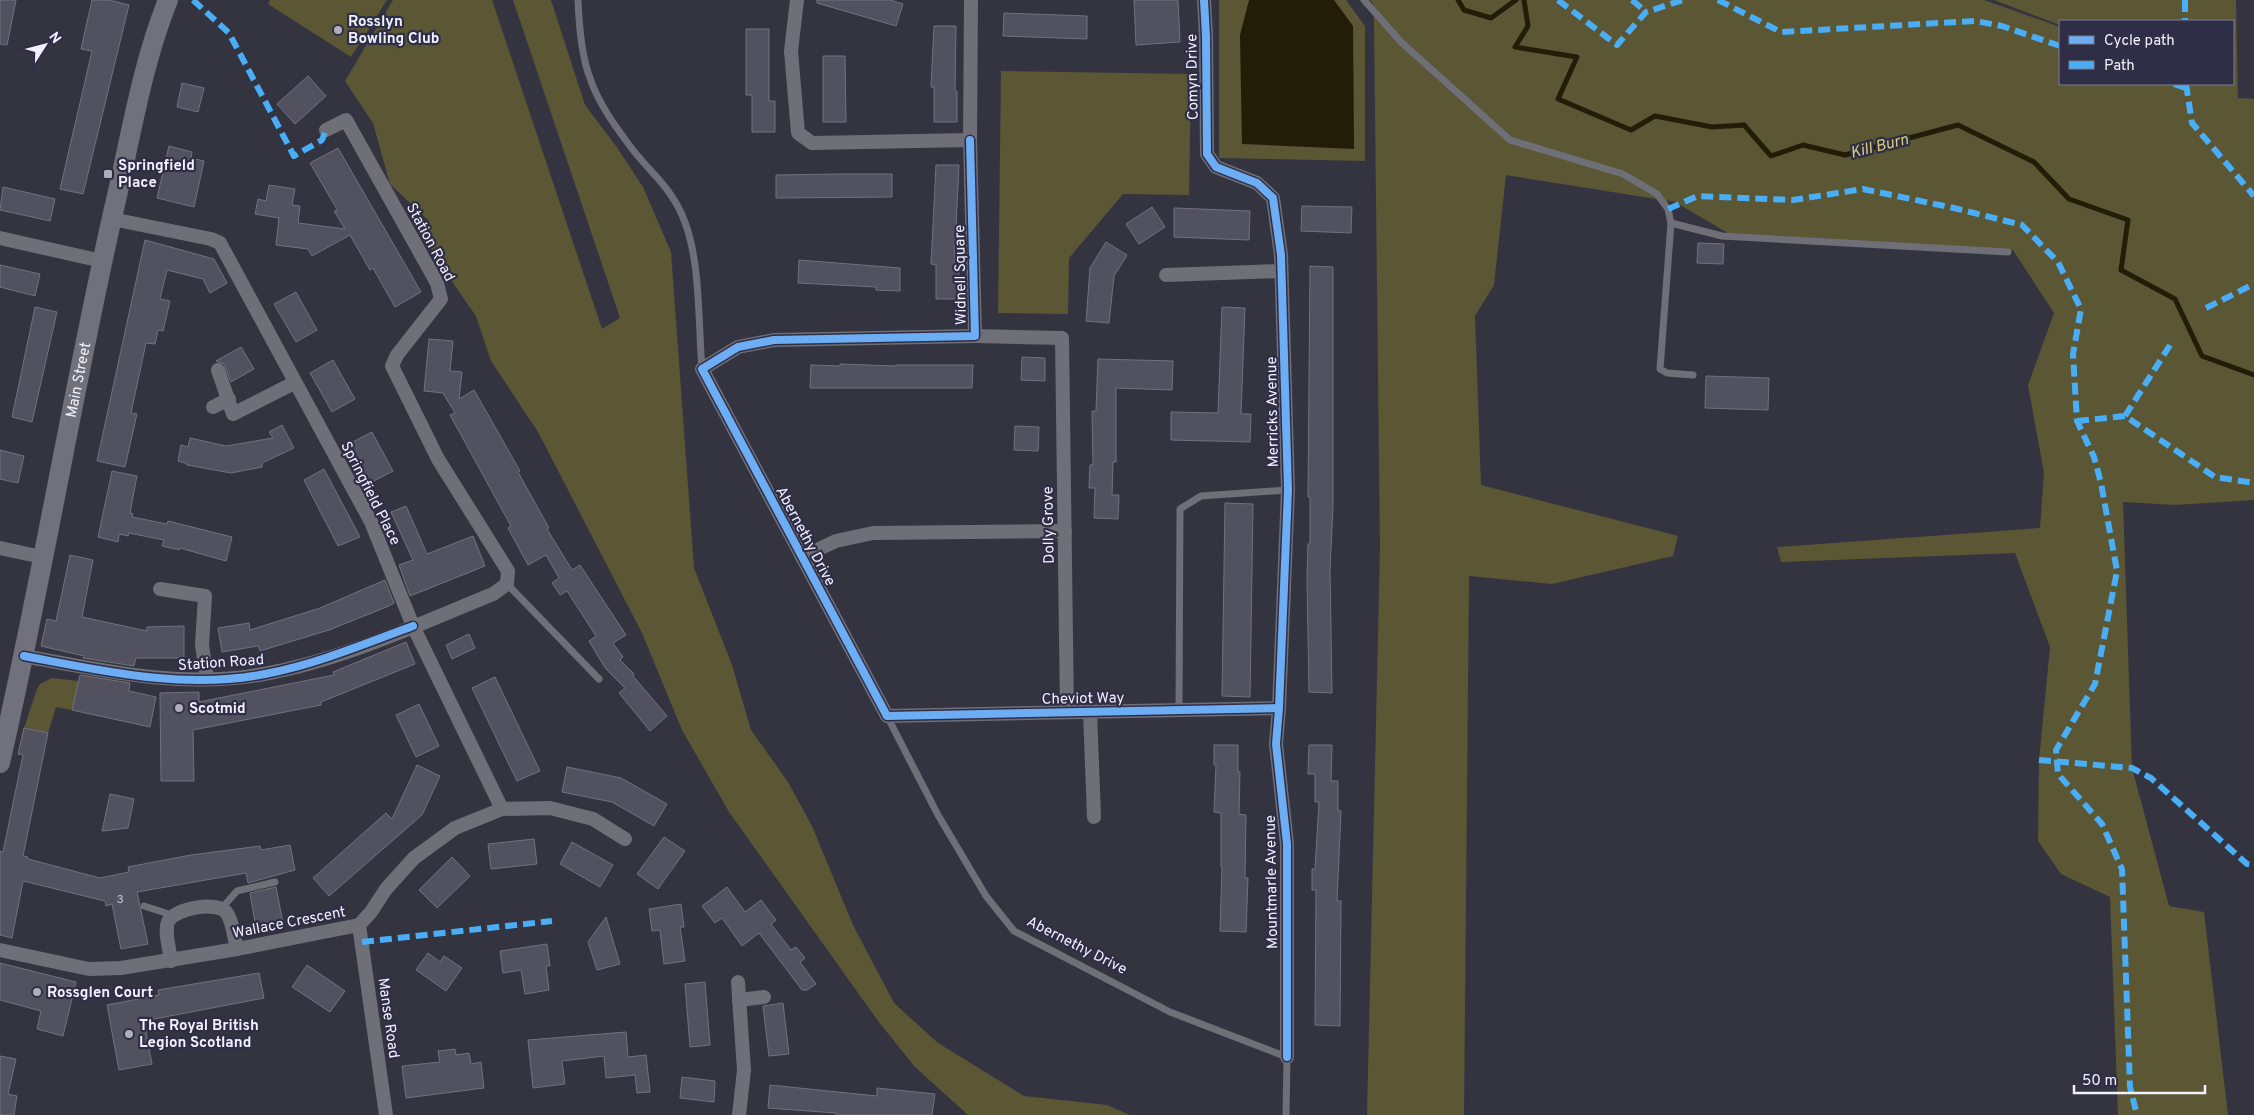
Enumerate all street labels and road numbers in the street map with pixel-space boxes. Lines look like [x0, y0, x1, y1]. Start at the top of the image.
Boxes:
street label: Comyn Drive [1183, 34, 1204, 120]
street label: Station Road [401, 200, 458, 285]
street label: Widnell Square [951, 225, 972, 325]
street label: Main Street [63, 341, 96, 420]
street label: Merricks Avenue [1263, 356, 1284, 468]
street label: Springfield Place [335, 439, 404, 549]
street label: Abernethy Drive [770, 484, 839, 590]
street label: Dolly Grove [1039, 486, 1060, 564]
street label: Station Road [177, 651, 265, 676]
street label: Cheviot Way [1041, 689, 1125, 710]
street label: Mountmarle Avenue [1262, 815, 1283, 949]
street label: Wallace Crescent [231, 903, 348, 944]
street label: Abernethy Drive [1023, 913, 1130, 980]
street label: Manse Road [372, 977, 403, 1060]

